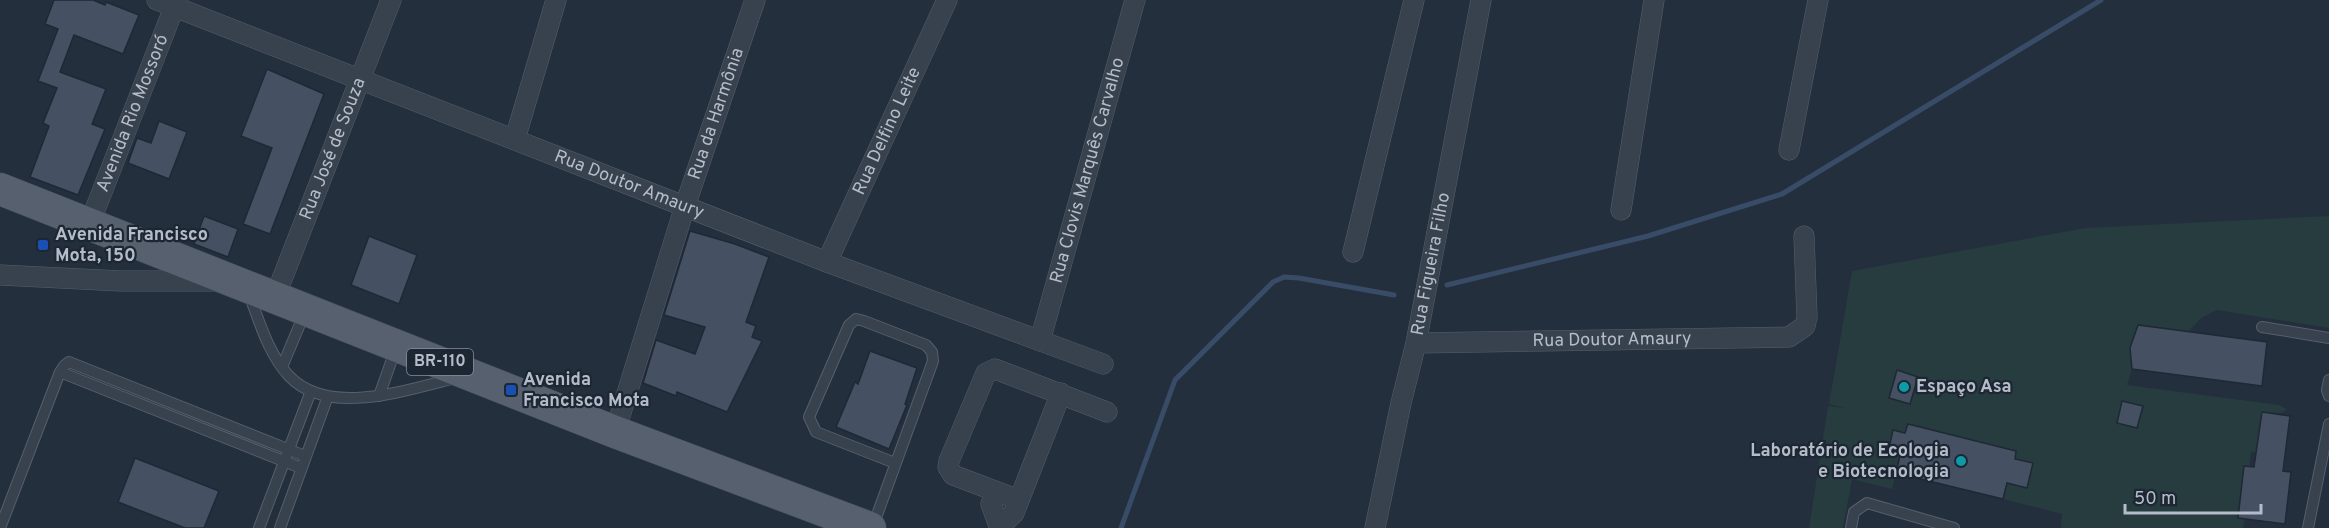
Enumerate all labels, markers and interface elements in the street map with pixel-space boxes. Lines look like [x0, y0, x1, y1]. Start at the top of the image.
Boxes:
street label: Avenida Rio Mossoró [92, 31, 174, 195]
street label: Rua da Harmônia [683, 45, 749, 183]
street label: Rua Clovis Marquês Carvalho [1045, 55, 1130, 286]
street label: Rua Delfino Leite [848, 64, 926, 199]
street label: Rua José de Souza [295, 74, 371, 223]
street label: Rua Doutor Amaury [551, 145, 707, 224]
street label: Rua Figueira Filho [1406, 191, 1456, 337]
place label: Avenida Francisco Mota, 150 [55, 224, 208, 268]
marker: Avenida Francisco Mota, 150 [36, 238, 50, 252]
street label: Rua Doutor Amaury [1532, 327, 1692, 353]
road number: BR-110 [407, 349, 473, 375]
place label: Avenida Francisco Mota [523, 369, 650, 413]
place label: Espaço Asa [1916, 376, 2012, 399]
marker: Espaço Asa [1897, 380, 1911, 394]
marker: Avenida Francisco Mota [504, 383, 518, 397]
place label: Laboratório de Ecologia e Biotecnologia [1750, 440, 1949, 484]
marker: Laboratório de Ecologia e Biotecnologia [1954, 454, 1968, 468]
scale bar [2125, 477, 2262, 515]
text: 50 m [2134, 488, 2176, 511]

